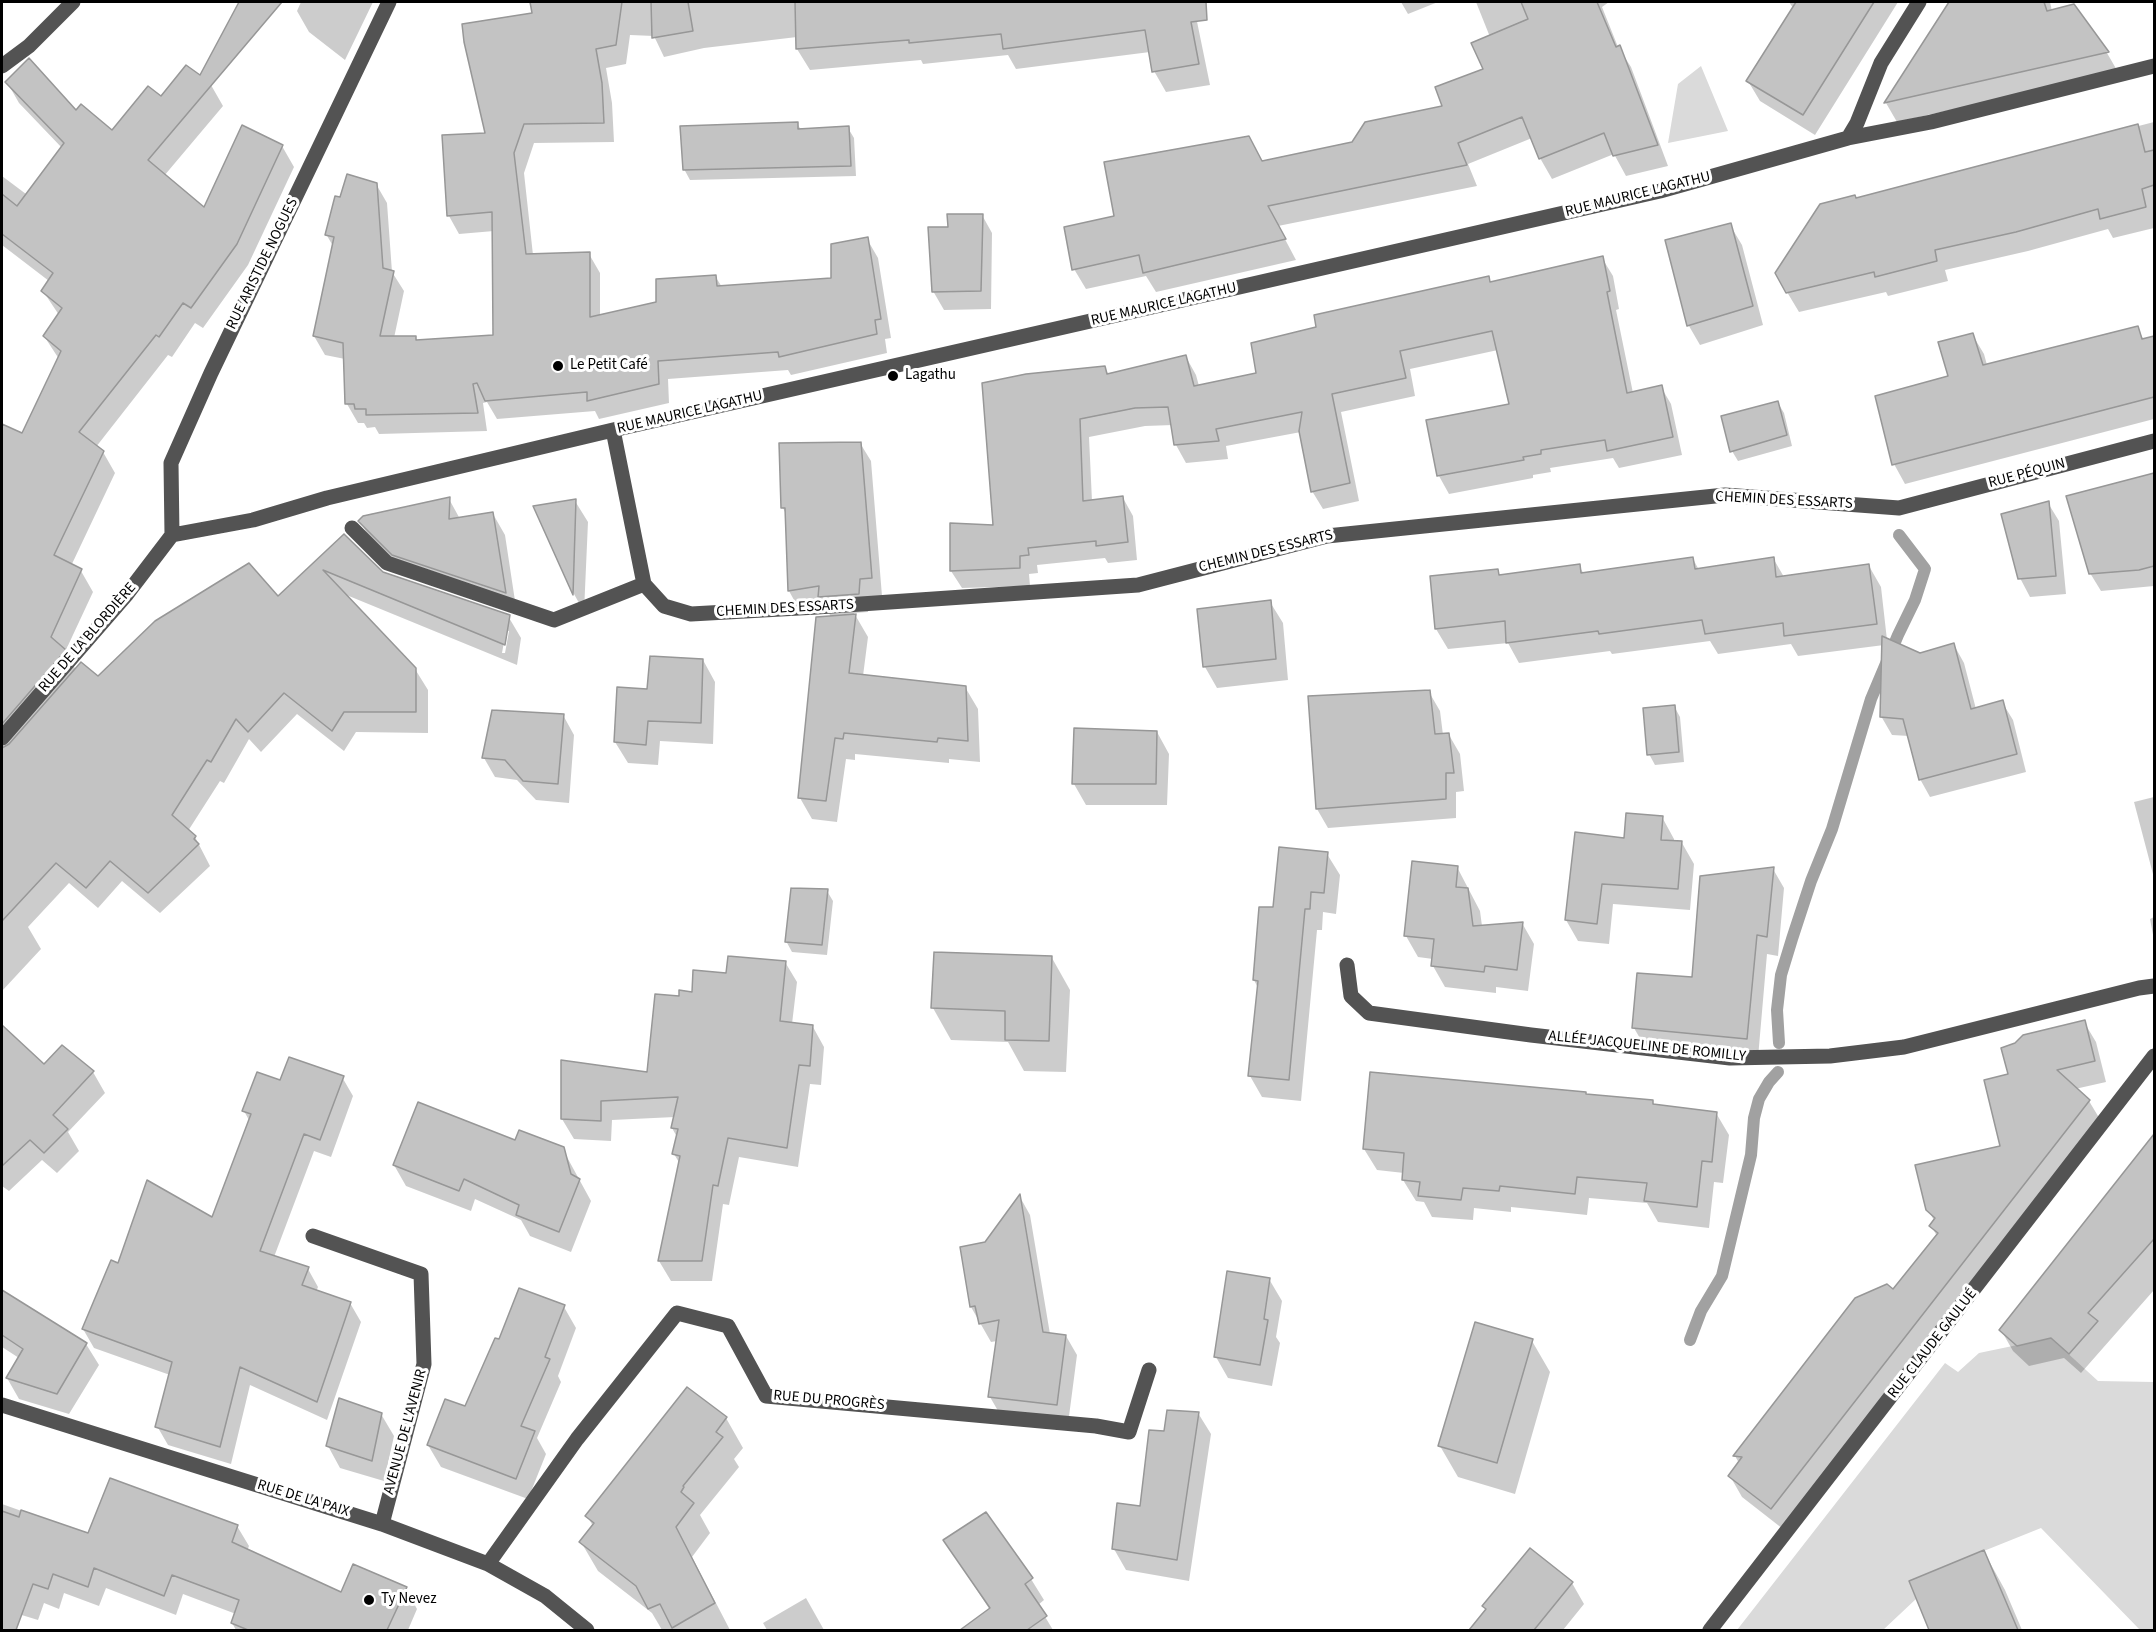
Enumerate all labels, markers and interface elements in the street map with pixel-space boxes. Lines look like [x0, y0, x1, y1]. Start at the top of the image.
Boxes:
street label: RUE MAURICE LAGATHU [1564, 168, 1712, 222]
street label: RUE ARISTIDE NOGUES [223, 195, 303, 333]
street label: RUE MAURICE LAGATHU [1089, 279, 1239, 331]
place label: Le Petit Café [570, 357, 648, 375]
marker: Le Petit Café [551, 359, 565, 373]
place label: Lagathu [905, 367, 956, 385]
marker: Lagathu [886, 369, 900, 383]
street label: RUE MAURICE LAGATHU [615, 387, 765, 439]
street label: RUE PÉQUIN [1987, 455, 2067, 493]
street label: CHEMIN DES ESSARTS [1715, 488, 1853, 514]
street label: CHEMIN DES ESSARTS [1197, 527, 1335, 577]
street label: RUE DE LA BLORDIÈRE [35, 579, 141, 697]
street label: CHEMIN DES ESSARTS [716, 596, 854, 622]
street label: ALLÉE JACQUELINE DE ROMILLY [1547, 1028, 1747, 1066]
street label: RUE CLAUDE GAULUÉ [1885, 1286, 1981, 1402]
street label: AVENUE DE L'AVENIR [381, 1368, 431, 1496]
street label: RUE DU PROGRÈS [773, 1387, 885, 1415]
street label: RUE DE LA PAIX [255, 1476, 351, 1522]
place label: Ty Nevez [381, 1591, 437, 1609]
marker: Ty Nevez [362, 1593, 376, 1607]

